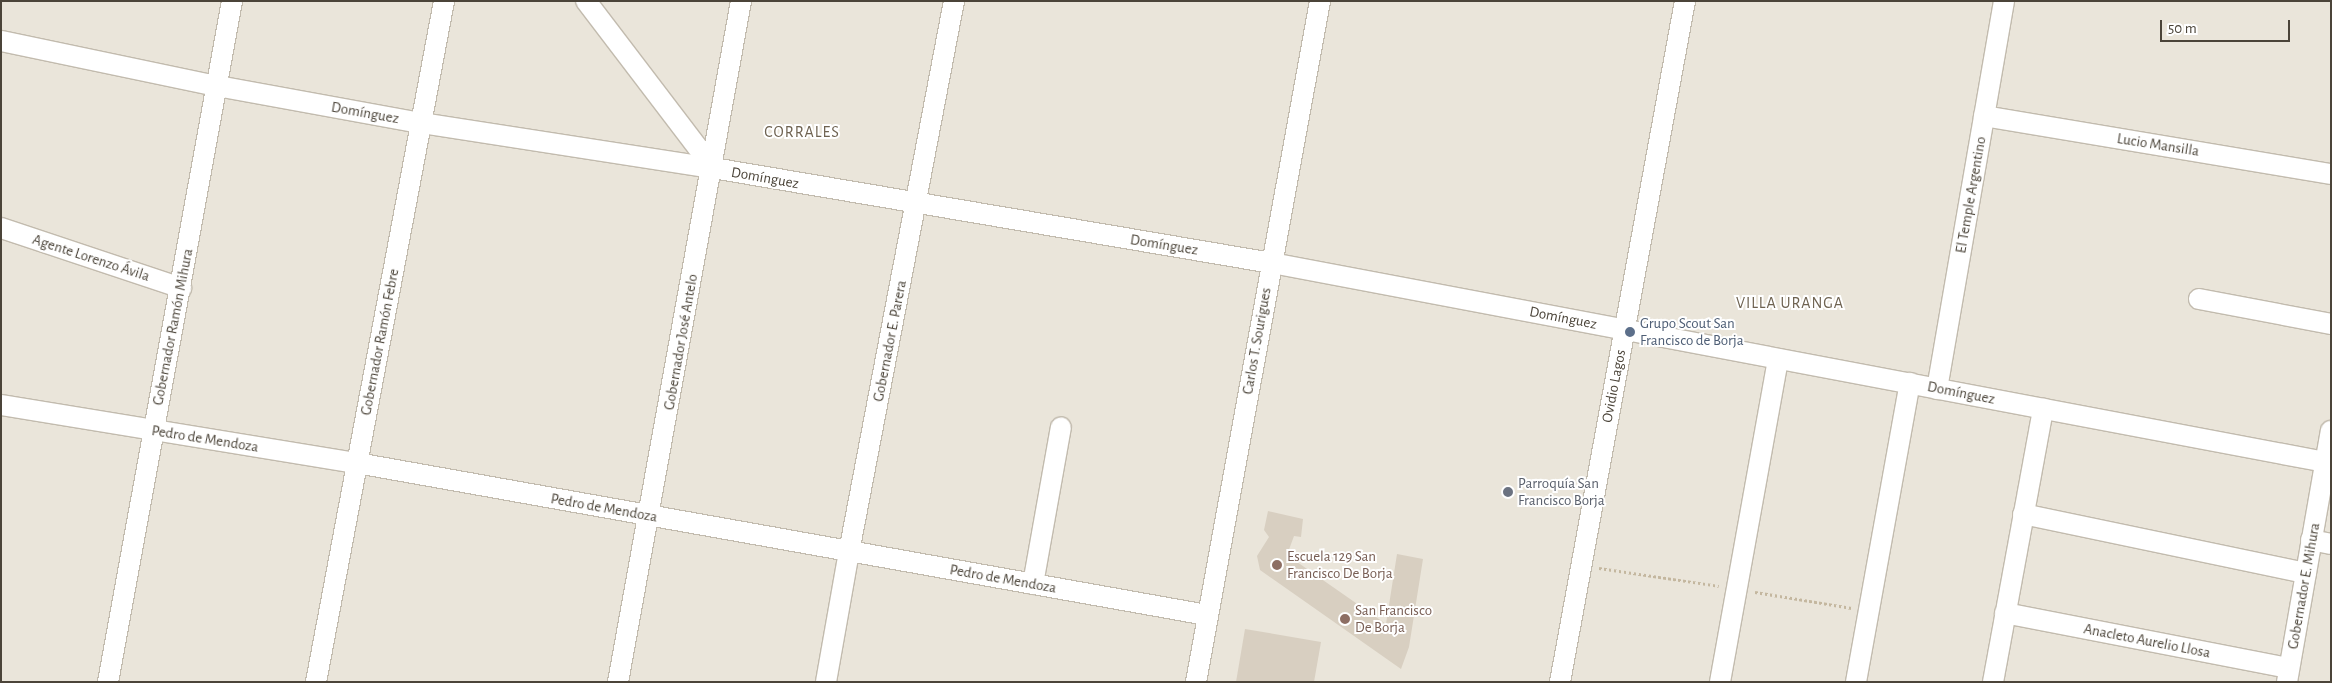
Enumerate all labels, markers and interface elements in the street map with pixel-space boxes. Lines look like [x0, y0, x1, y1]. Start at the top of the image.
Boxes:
scale bar [2162, 10, 2292, 42]
text: 50 m [2168, 21, 2197, 36]
street label: Domínguez [330, 98, 400, 128]
district label: CORRALES [763, 122, 841, 142]
street label: Lucio Mansilla [2116, 130, 2200, 160]
street label: El Temple Argentino [1952, 135, 1990, 255]
street label: Domínguez [730, 163, 800, 193]
street label: Agente Lorenzo Ávila [30, 231, 152, 285]
street label: Domínguez [1129, 231, 1199, 259]
street label: Gobernador Ramón Mihura [149, 247, 197, 407]
street label: Gobernador Ramón Febre [357, 267, 403, 417]
street label: Gobernador José Antelo [660, 273, 702, 411]
street label: Gobernador E. Parera [869, 279, 911, 403]
street label: Carlos T. Sourigues [1239, 286, 1275, 396]
district label: VILLA URANGA [1734, 293, 1846, 313]
street label: Domínguez [1528, 303, 1598, 333]
place label: Grupo Scout San Francisco de Borja [1640, 314, 1744, 349]
marker: Grupo Scout San Francisco de Borja [1624, 326, 1636, 338]
street label: Ovidio Lagos [1598, 348, 1630, 424]
street label: Domínguez [1926, 378, 1996, 408]
street label: Pedro de Mendoza [150, 422, 260, 456]
place label: Parroquía San Francisco Borja [1518, 474, 1605, 509]
marker: Parroquía San Francisco Borja [1502, 486, 1514, 498]
street label: Pedro de Mendoza [549, 490, 659, 526]
street label: Gobernador E. Mihura [2284, 521, 2324, 651]
place label: Escuela 129 San Francisco De Borja [1287, 547, 1393, 582]
marker: Escuela 129 San Francisco De Borja [1271, 559, 1283, 571]
street label: Pedro de Mendoza [948, 561, 1058, 597]
place label: San Francisco De Borja [1355, 601, 1432, 636]
marker: San Francisco De Borja [1339, 613, 1351, 625]
street label: Anacleto Aurelio Llosa [2082, 620, 2212, 662]

